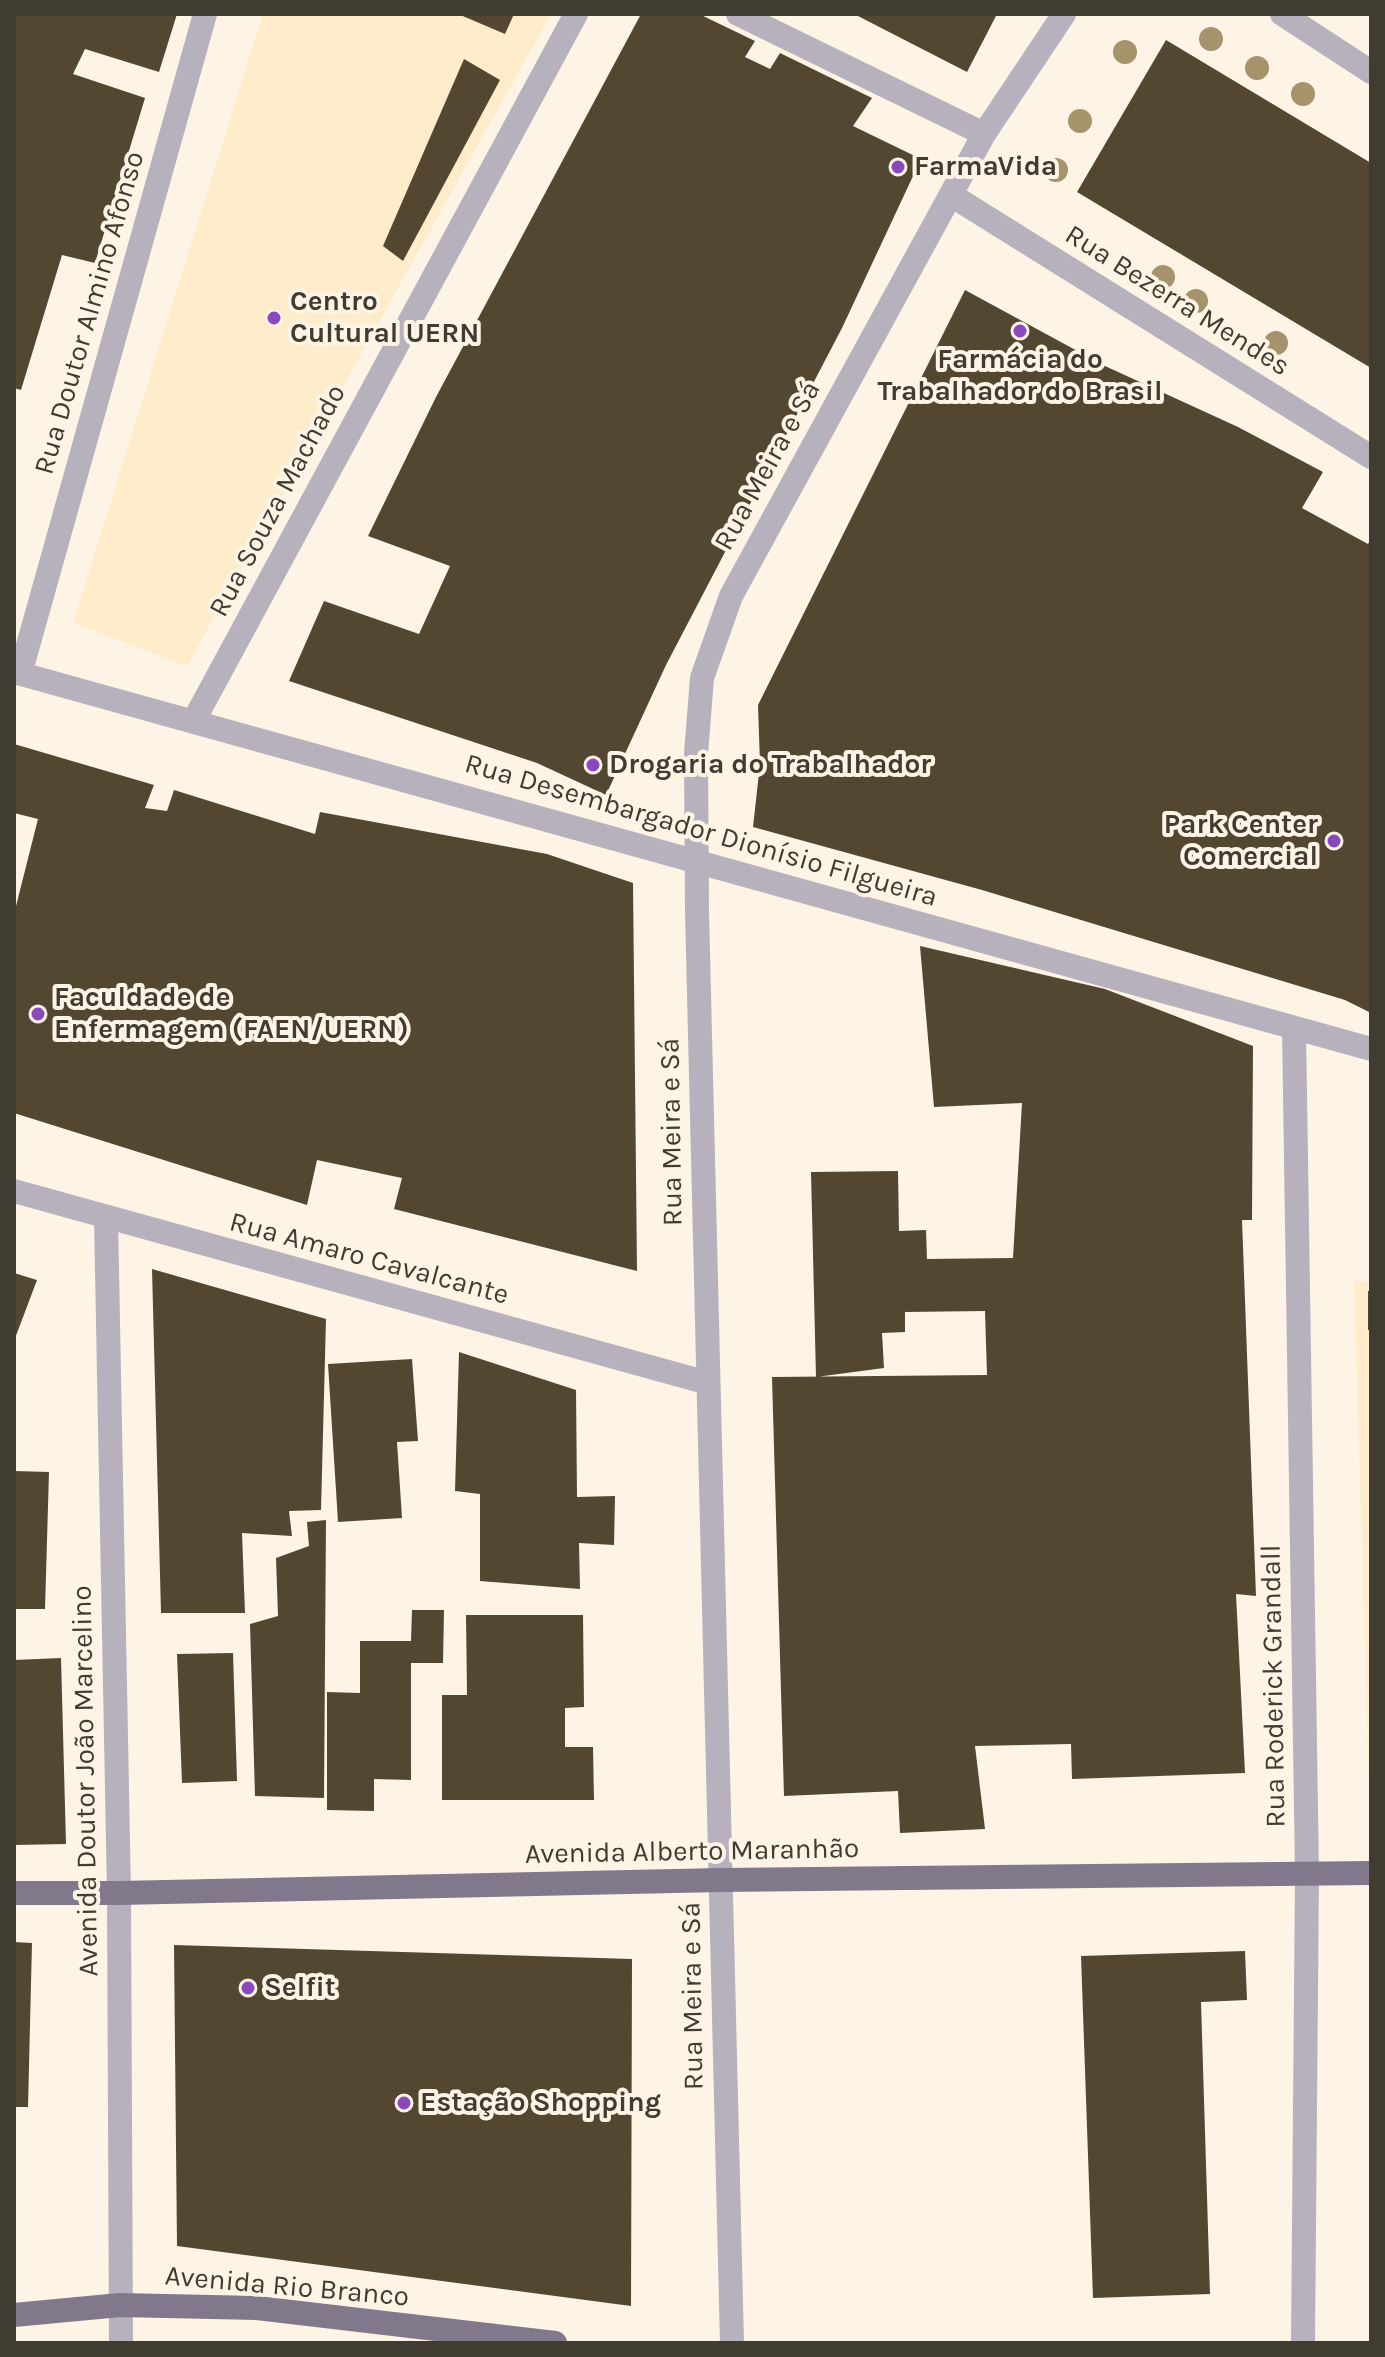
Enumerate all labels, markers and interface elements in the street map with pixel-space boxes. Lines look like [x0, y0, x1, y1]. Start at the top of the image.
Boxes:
street label: Rua Doutor Almino Afonso [28, 148, 152, 478]
place label: FarmaVida [914, 150, 1057, 184]
marker: FarmaVida [889, 158, 907, 176]
street label: Rua Bezerra Mendes [1058, 218, 1296, 384]
place label: Centro Cultural UERN [290, 285, 479, 351]
marker: Centro Cultural UERN [265, 309, 283, 327]
marker: Farmácia do Trabalhador do Brasil [1011, 322, 1029, 340]
place label: Farmácia do Trabalhador do Brasil [877, 343, 1163, 409]
street label: Rua Meira e Sá [708, 376, 828, 556]
street label: Rua Souza Machado [202, 379, 354, 623]
street label: Rua Desembargador Dionísio Filgueira [461, 747, 941, 915]
place label: Drogaria do Trabalhador [609, 748, 931, 782]
marker: Drogaria do Trabalhador [584, 756, 602, 774]
place label: Park Center Comercial [1164, 808, 1318, 874]
marker: Park Center Comercial [1325, 832, 1343, 850]
place label: Faculdade de Enfermagem (FAEN/UERN) [54, 981, 409, 1047]
marker: Faculdade de Enfermagem (FAEN/UERN) [29, 1005, 47, 1023]
street label: Rua Meira e Sá [654, 1038, 690, 1226]
street label: Rua Amaro Cavalcante [226, 1206, 512, 1312]
street label: Rua Roderick Grandall [1255, 1544, 1293, 1828]
street label: Avenida Doutor João Marcelino [66, 1585, 106, 1977]
street label: Avenida Alberto Maranhão [524, 1832, 860, 1872]
street label: Rua Meira e Sá [675, 1902, 711, 2090]
place label: Selfit [264, 1971, 336, 2005]
marker: Selfit [239, 1979, 257, 1997]
place label: Estação Shopping [420, 2086, 661, 2120]
marker: Estação Shopping [395, 2094, 413, 2112]
street label: Avenida Rio Branco [164, 2260, 410, 2314]

